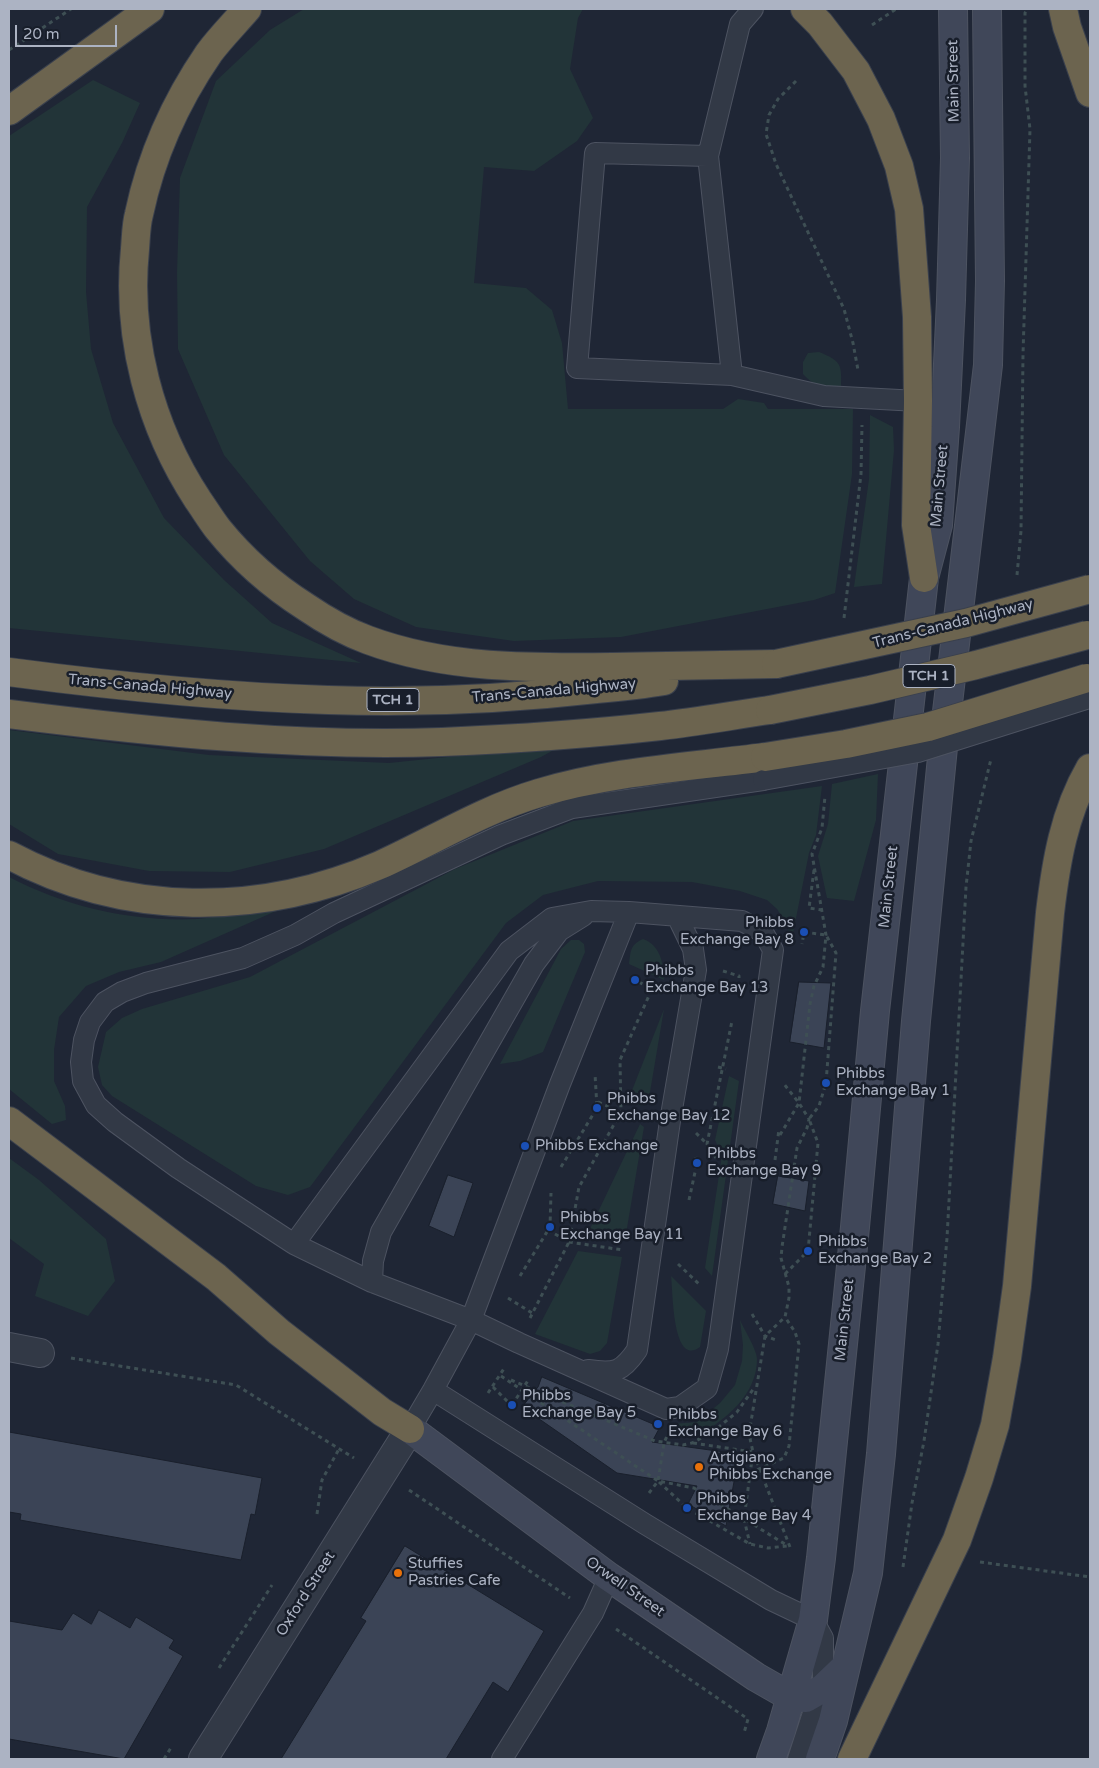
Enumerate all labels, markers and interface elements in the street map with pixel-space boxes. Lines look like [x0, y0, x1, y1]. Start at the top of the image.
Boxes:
scale bar [18, 15, 120, 47]
text: 20 m [23, 25, 60, 43]
street label: Main Street [944, 40, 964, 122]
street label: Main Street [927, 444, 953, 528]
street label: Trans-Canada Highway [871, 595, 1035, 653]
road number: TCH 1 [903, 664, 955, 688]
street label: Trans-Canada Highway [67, 671, 233, 703]
street label: Trans-Canada Highway [471, 675, 637, 707]
road number: TCH 1 [367, 688, 419, 712]
street label: Main Street [876, 845, 902, 929]
place label: Phibbs Exchange Bay 8 [680, 914, 794, 949]
marker: Phibbs Exchange Bay 8 [798, 926, 810, 938]
place label: Phibbs Exchange Bay 13 [645, 962, 769, 997]
marker: Phibbs Exchange Bay 13 [629, 974, 641, 986]
place label: Phibbs Exchange Bay 1 [836, 1065, 950, 1100]
marker: Phibbs Exchange Bay 1 [820, 1077, 832, 1089]
place label: Phibbs Exchange Bay 12 [607, 1090, 731, 1125]
marker: Phibbs Exchange Bay 12 [591, 1102, 603, 1114]
place label: Phibbs Exchange [535, 1137, 658, 1155]
marker: Phibbs Exchange [519, 1140, 531, 1152]
place label: Phibbs Exchange Bay 9 [707, 1145, 821, 1180]
marker: Phibbs Exchange Bay 9 [691, 1157, 703, 1169]
place label: Phibbs Exchange Bay 11 [560, 1209, 684, 1244]
marker: Phibbs Exchange Bay 11 [544, 1221, 556, 1233]
place label: Phibbs Exchange Bay 2 [818, 1233, 932, 1268]
marker: Phibbs Exchange Bay 2 [802, 1245, 814, 1257]
street label: Main Street [832, 1278, 858, 1362]
place label: Phibbs Exchange Bay 5 [522, 1387, 636, 1422]
marker: Phibbs Exchange Bay 5 [506, 1399, 518, 1411]
place label: Phibbs Exchange Bay 6 [668, 1406, 782, 1441]
marker: Phibbs Exchange Bay 6 [652, 1418, 664, 1430]
place label: Artigiano Phibbs Exchange [709, 1449, 832, 1484]
marker: Artigiano Phibbs Exchange [693, 1461, 705, 1473]
place label: Phibbs Exchange Bay 4 [697, 1490, 811, 1525]
marker: Phibbs Exchange Bay 4 [681, 1502, 693, 1514]
street label: Oxford Street [273, 1548, 339, 1640]
street label: Orwell Street [582, 1553, 668, 1621]
place label: Stuffies Pastries Cafe [408, 1555, 501, 1590]
marker: Stuffies Pastries Cafe [392, 1567, 404, 1579]

